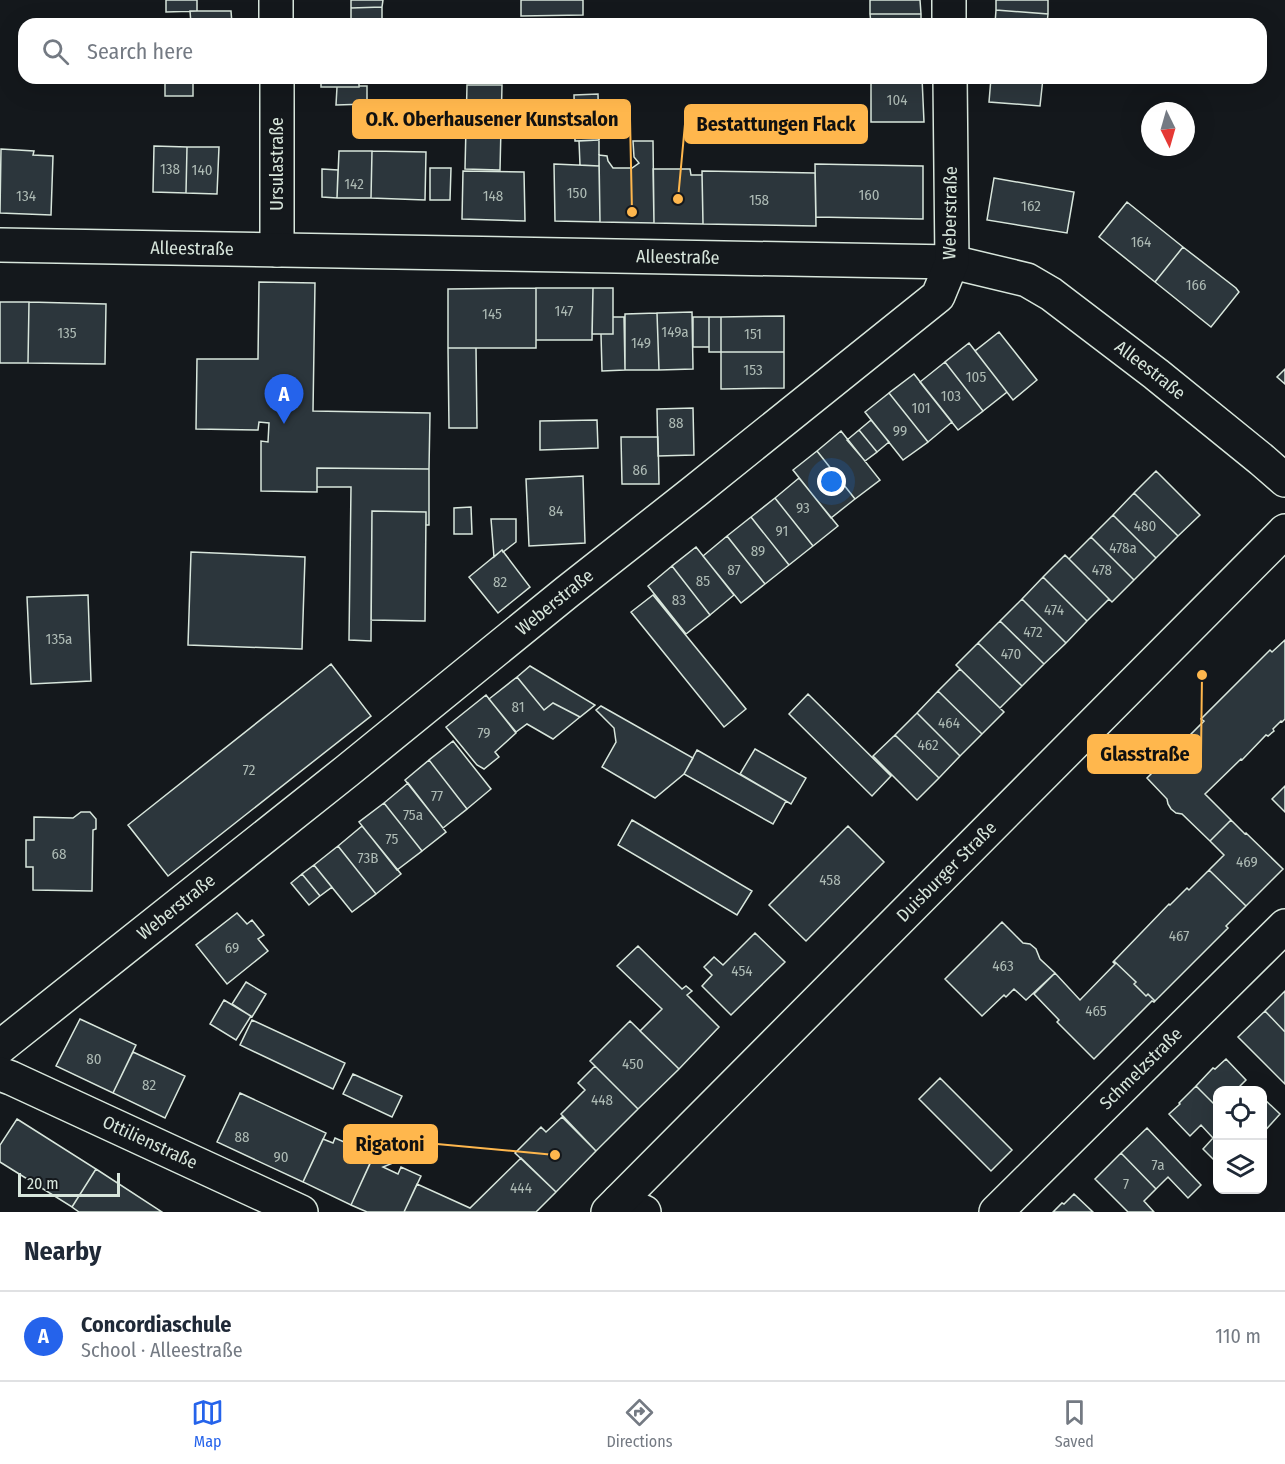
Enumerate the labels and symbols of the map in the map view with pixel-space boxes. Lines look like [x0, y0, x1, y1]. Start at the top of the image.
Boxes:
house number: 104 [887, 91, 907, 109]
callout: O.K. Oberhausener Kunstsalon [353, 100, 630, 138]
north arrow [1141, 102, 1195, 156]
callout: Bestattungen Flack [685, 105, 867, 143]
text: O.K. Oberhausener Kunstsalon [366, 107, 618, 131]
text: Bestattungen Flack [697, 112, 856, 136]
street label: Ursulastraße [266, 117, 288, 211]
house number: 138 [160, 160, 180, 178]
house number: 140 [192, 161, 212, 179]
street label: Weberstraße [938, 166, 962, 260]
house number: 142 [344, 175, 364, 193]
house number: 150 [567, 184, 587, 202]
house number: 160 [858, 186, 880, 204]
house number: 134 [16, 187, 36, 205]
house number: 148 [483, 187, 503, 205]
house number: 158 [749, 191, 769, 209]
house number: 162 [1021, 197, 1041, 215]
house number: 164 [1131, 233, 1151, 251]
street label: Alleestraße [150, 237, 234, 260]
street label: Alleestraße [636, 245, 720, 269]
house number: 166 [1186, 276, 1206, 294]
house number: 147 [555, 302, 573, 320]
house number: 145 [482, 305, 502, 323]
house number: 149a [661, 323, 689, 341]
house number: 135 [57, 324, 77, 342]
house number: 151 [744, 325, 762, 343]
house number: 149 [631, 334, 651, 352]
street label: Alleestraße [1111, 336, 1190, 404]
house number: 153 [743, 361, 763, 379]
house number: 105 [966, 368, 986, 386]
pin: A [264, 374, 304, 424]
house number: 103 [941, 387, 961, 405]
house number: 101 [911, 399, 931, 417]
house number: 88 [668, 414, 684, 432]
house number: 99 [893, 422, 907, 440]
house number: 86 [633, 461, 647, 479]
your location [817, 467, 846, 496]
house number: 93 [796, 499, 810, 517]
house number: 84 [549, 502, 563, 520]
house number: 480 [1134, 517, 1156, 535]
house number: 91 [776, 522, 788, 540]
house number: 478a [1109, 539, 1137, 557]
house number: 89 [751, 542, 765, 560]
house number: 87 [727, 561, 741, 579]
house number: 478 [1092, 561, 1112, 579]
street label: Weberstraße [511, 564, 598, 640]
house number: 85 [696, 572, 710, 590]
house number: 82 [493, 573, 507, 591]
house number: 83 [672, 591, 686, 609]
house number: 474 [1044, 601, 1064, 619]
house number: 472 [1023, 623, 1043, 641]
house number: 135a [46, 630, 72, 648]
house number: 470 [1001, 645, 1021, 663]
house number: 81 [512, 698, 524, 716]
house number: 464 [938, 714, 960, 732]
house number: 79 [477, 724, 491, 742]
callout: Glasstraße [1088, 735, 1201, 773]
house number: 462 [917, 736, 939, 754]
text: Glasstraße [1100, 742, 1190, 766]
house number: 72 [243, 761, 256, 779]
house number: 77 [431, 787, 443, 805]
house number: 75a [403, 806, 423, 824]
street label: Duisburger Straße [892, 817, 1001, 926]
house number: 75 [386, 830, 398, 848]
house number: 68 [52, 845, 66, 863]
house number: 73B [358, 849, 378, 867]
house number: 469 [1236, 853, 1258, 871]
street label: Weberstraße [133, 869, 220, 945]
house number: 458 [819, 871, 841, 889]
house number: 467 [1169, 927, 1189, 945]
house number: 69 [225, 939, 239, 957]
house number: 463 [992, 957, 1014, 975]
house number: 454 [731, 962, 753, 980]
house number: 465 [1085, 1002, 1107, 1020]
street label: Schmelzstraße [1095, 1023, 1187, 1114]
house number: 80 [86, 1050, 102, 1068]
house number: 450 [622, 1055, 644, 1073]
house number: 82 [142, 1076, 156, 1094]
house number: 448 [591, 1091, 613, 1109]
street label: Ottilienstraße [99, 1111, 201, 1174]
callout: Rigatoni [344, 1125, 437, 1163]
house number: 88 [234, 1128, 250, 1146]
text: Rigatoni [356, 1132, 424, 1156]
house number: 90 [273, 1148, 289, 1166]
house number: 7a [1152, 1156, 1164, 1174]
scale bar [18, 1170, 120, 1198]
house number: 7 [1123, 1175, 1129, 1193]
house number: 444 [510, 1179, 532, 1197]

